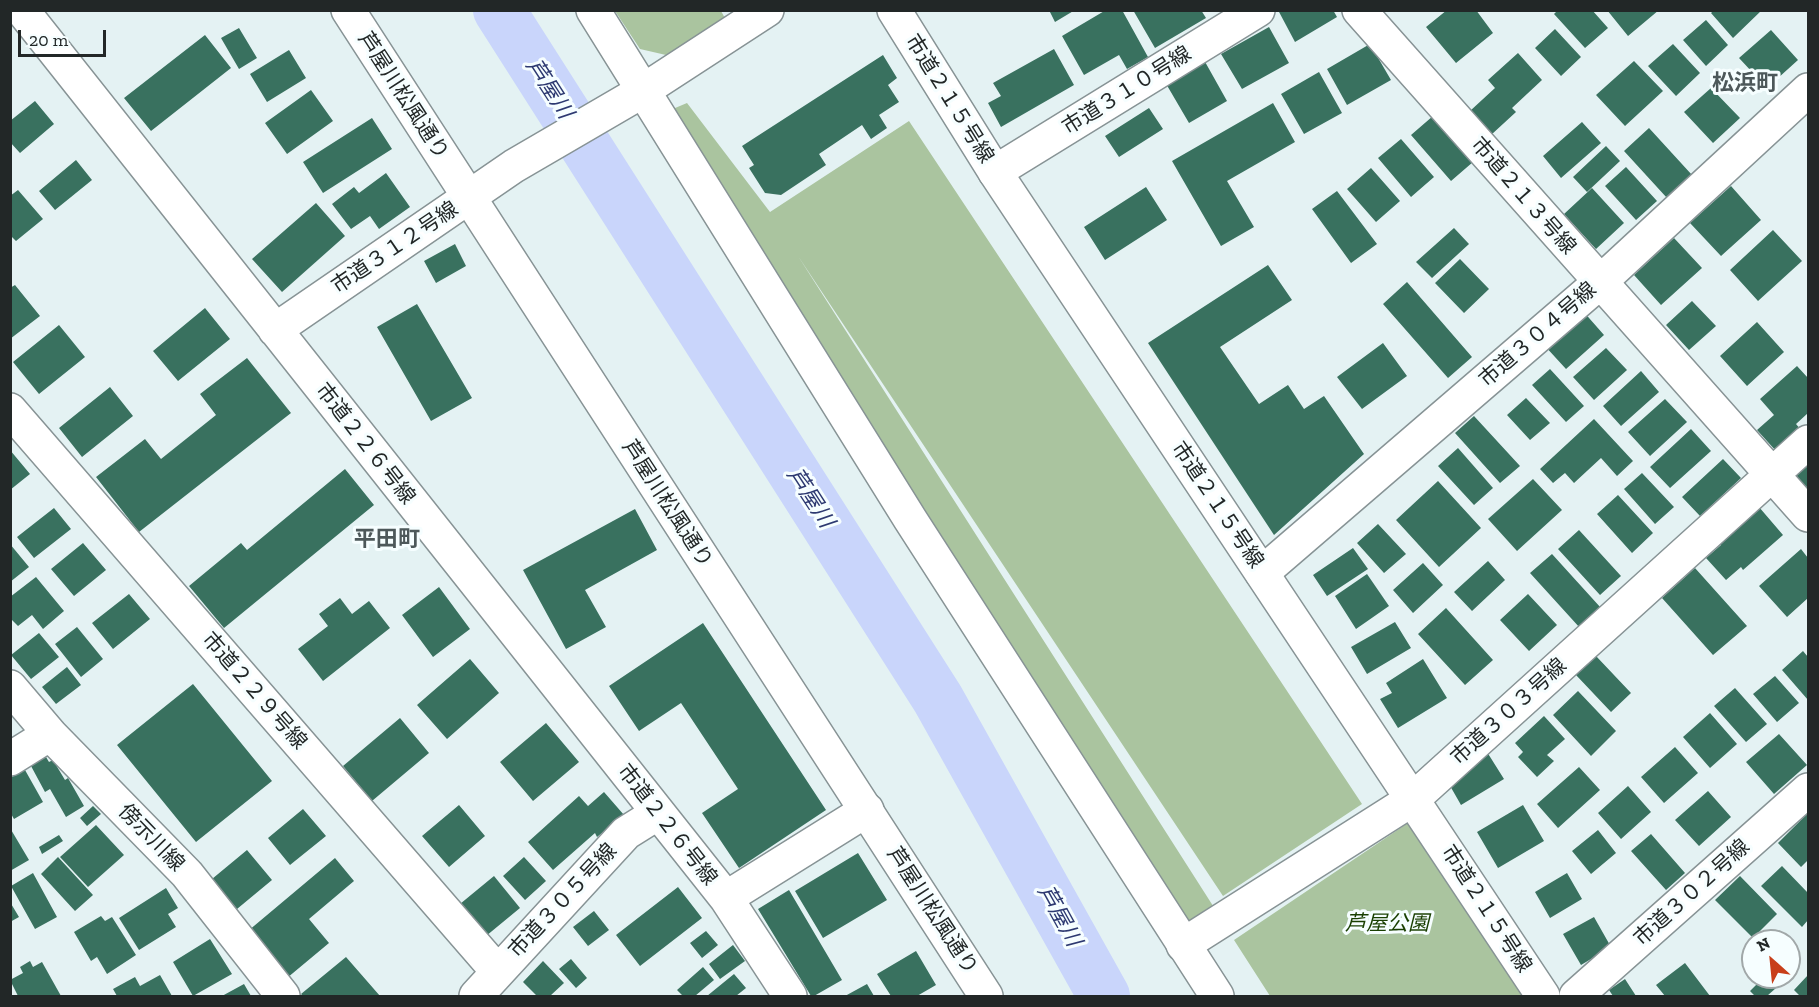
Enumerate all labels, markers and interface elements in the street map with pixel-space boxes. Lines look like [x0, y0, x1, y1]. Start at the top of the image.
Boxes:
scale bar [21, 18, 110, 56]
street label: 芦屋川松風通り [352, 27, 454, 165]
text: 20 m [29, 29, 68, 51]
street label: 市道２１５号線 [899, 30, 999, 168]
street label: 市道３１０号線 [1058, 41, 1196, 141]
water label: 芦屋川 [520, 54, 578, 124]
district label: 松浜町 [1712, 71, 1778, 97]
street label: 市道２１３号線 [1465, 132, 1581, 260]
street label: 市道３１２号線 [327, 196, 463, 300]
street label: 市道３０４号線 [1474, 277, 1602, 393]
street label: 市道２２６号線 [310, 378, 420, 510]
street label: 芦屋川松風通り [616, 435, 718, 573]
street label: 市道２１５号線 [1165, 437, 1269, 573]
water label: 芦屋川 [781, 463, 839, 533]
district label: 平田町 [354, 527, 420, 553]
street label: 市道２２９号線 [196, 627, 312, 755]
street label: 市道３０３号線 [1446, 653, 1572, 771]
street label: 市道２２６号線 [612, 759, 722, 891]
street label: 傍示川線 [113, 799, 189, 877]
street label: 市道３０２号線 [1629, 834, 1755, 952]
street label: 市道３０５号線 [504, 839, 622, 963]
street label: 市道２１５号線 [1435, 840, 1537, 978]
street label: 芦屋川松風通り [881, 842, 983, 980]
water label: 芦屋川 [1031, 881, 1087, 951]
park label: 芦屋公園 [1345, 911, 1429, 937]
north arrow [1741, 929, 1801, 989]
text: N [1754, 933, 1773, 956]

